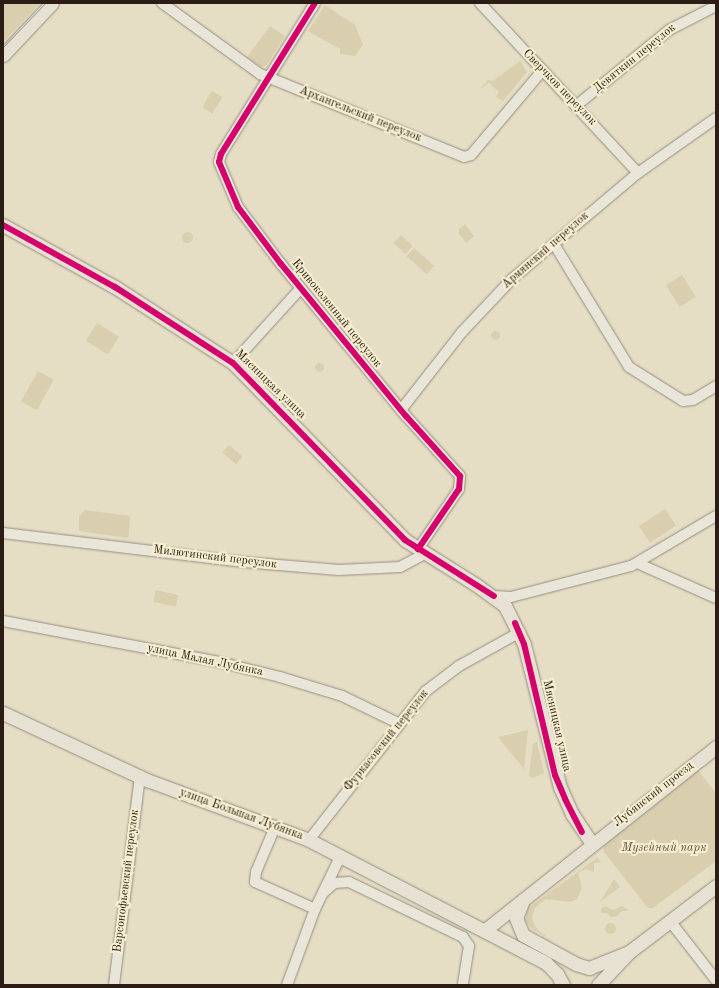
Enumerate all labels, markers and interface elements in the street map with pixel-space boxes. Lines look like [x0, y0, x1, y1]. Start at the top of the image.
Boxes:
street label: Девяткин переулок [591, 21, 679, 97]
street label: Сверчков переулок [519, 47, 599, 129]
street label: Архангельский переулок [297, 84, 423, 146]
street label: Армянский переулок [500, 209, 592, 293]
street label: Кривоколенный переулок [288, 257, 384, 371]
street label: Мясницкая улица [231, 347, 309, 423]
street label: Милютинский переулок [152, 543, 278, 573]
street label: улица Малая Лубянка [146, 642, 264, 680]
street label: Мясницкая улица [538, 679, 574, 773]
street label: Фуркасовский переулок [342, 687, 432, 795]
street label: Лубянский проезд [611, 759, 697, 831]
street label: улица Большая Лубянка [177, 786, 305, 844]
street label: Варсонофьевский переулок [111, 809, 143, 953]
park label: Музейный парк [621, 842, 707, 856]

